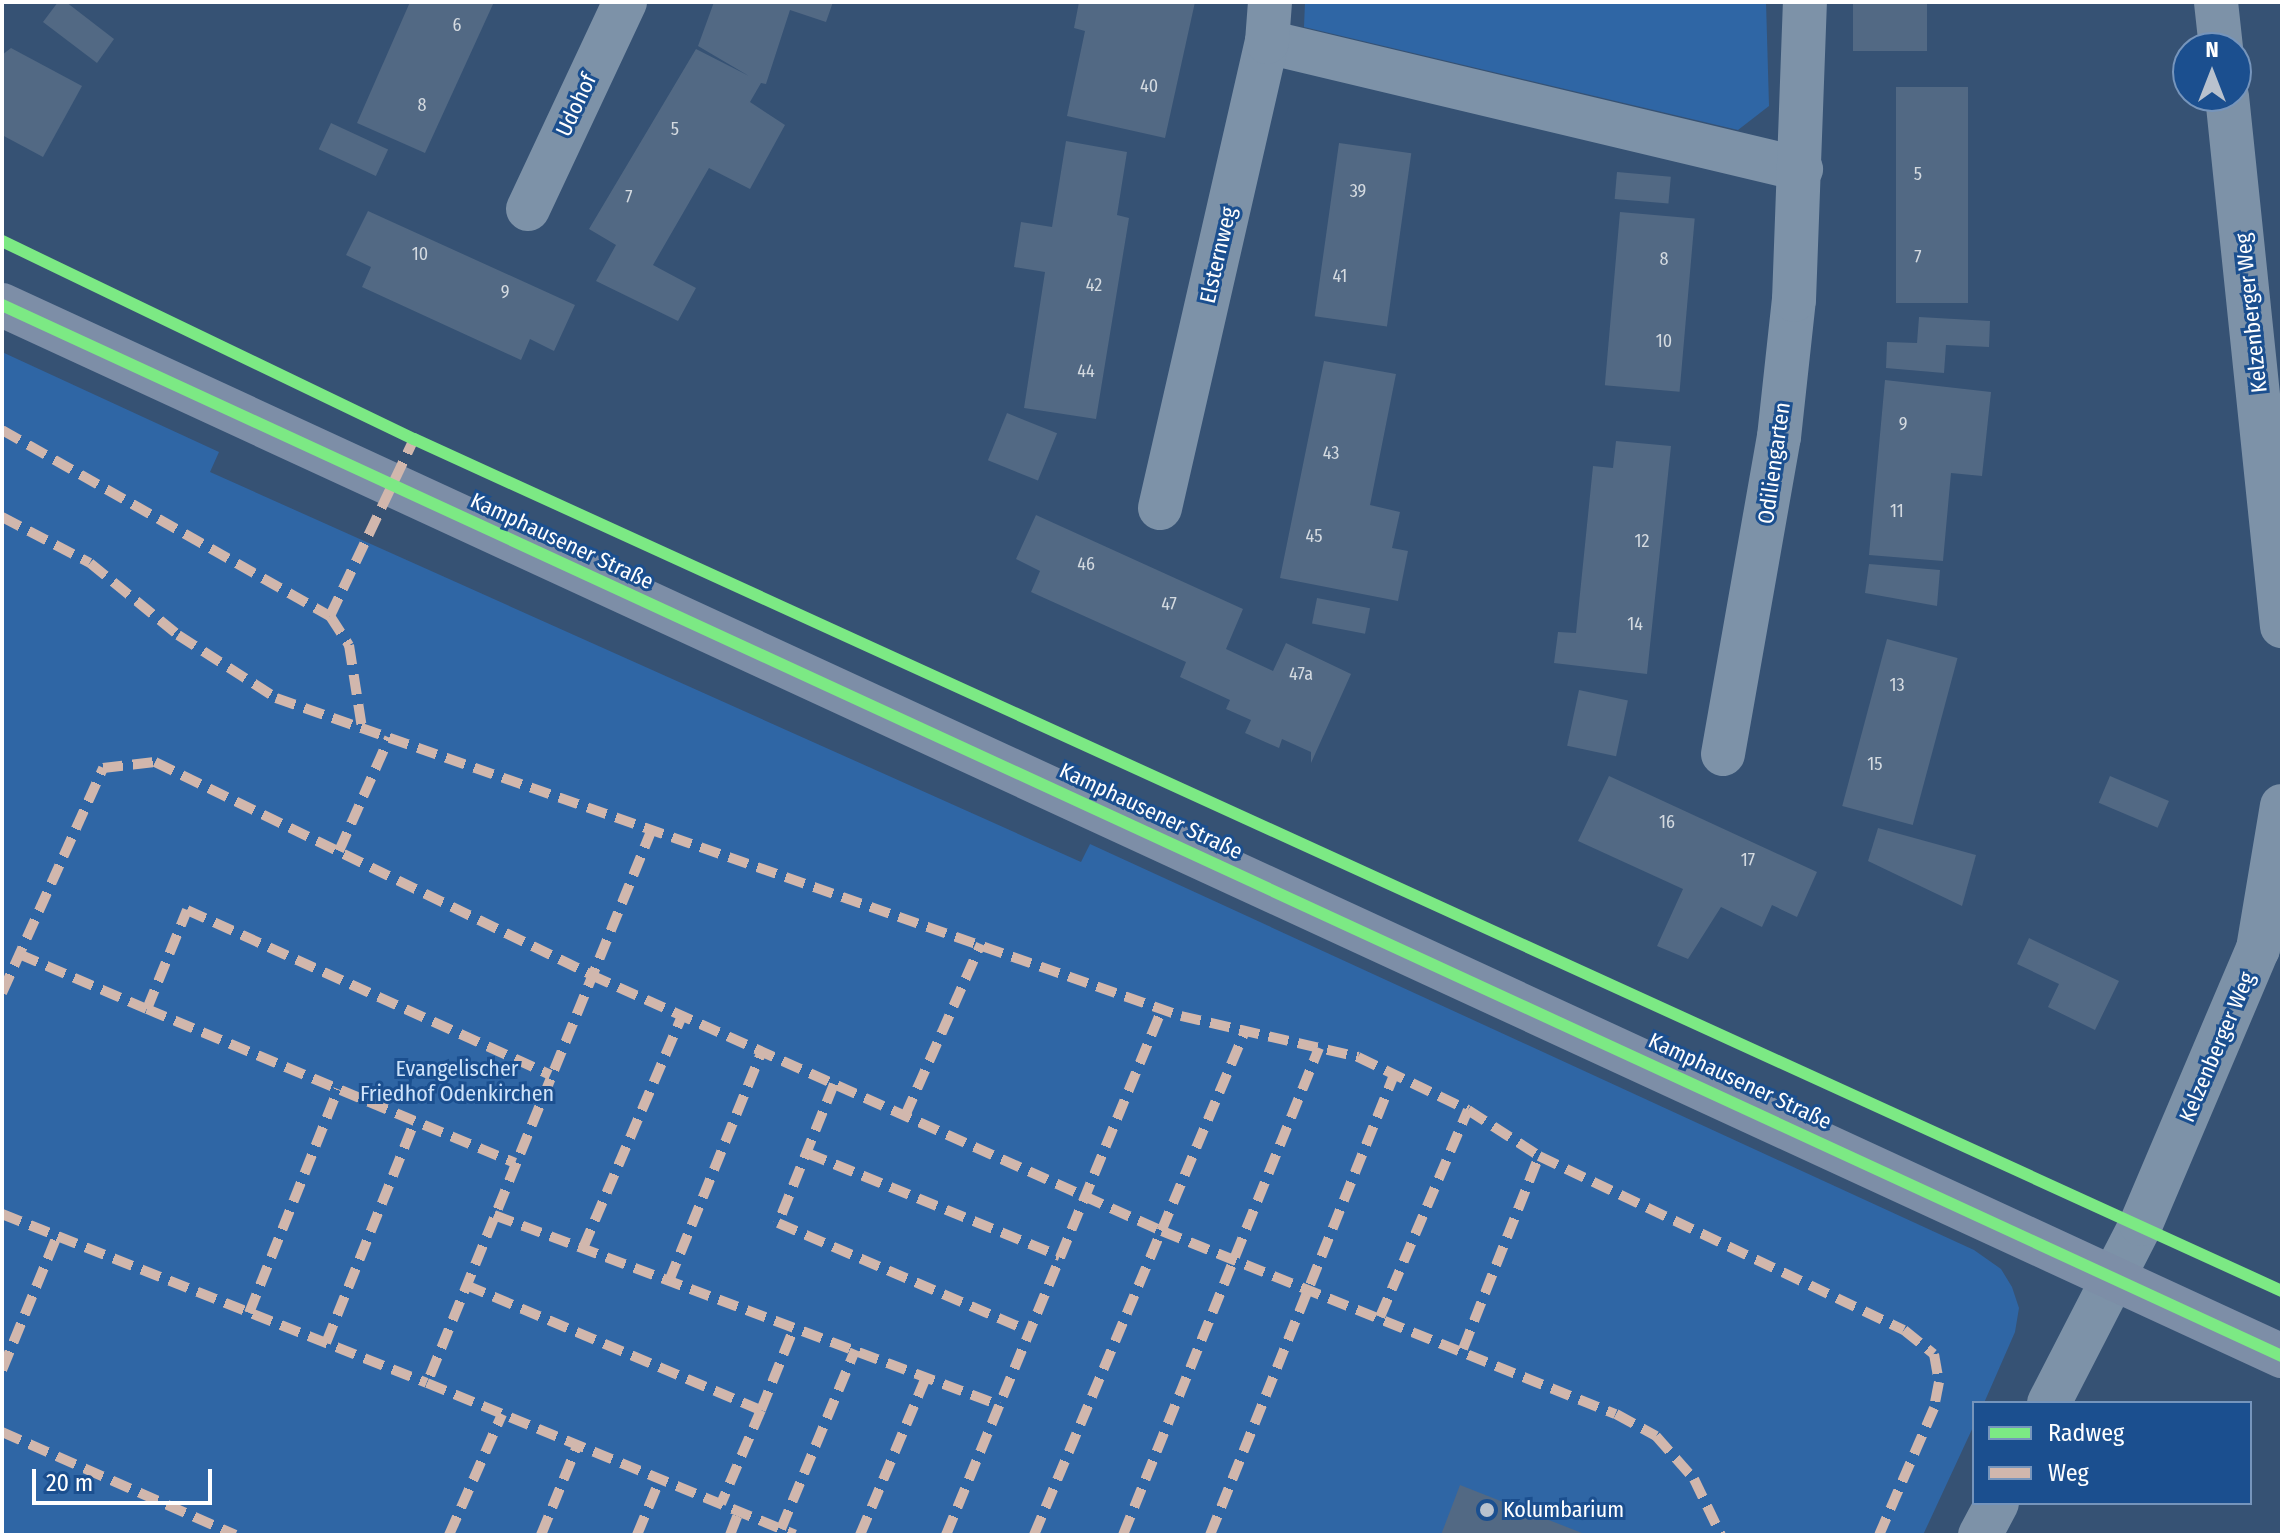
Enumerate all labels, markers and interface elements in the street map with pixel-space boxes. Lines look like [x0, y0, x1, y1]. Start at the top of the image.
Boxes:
house number: 6 [453, 14, 461, 36]
north arrow [2172, 32, 2252, 112]
text: N [2205, 36, 2219, 63]
street label: Udohof [550, 69, 602, 141]
house number: 40 [1140, 75, 1158, 97]
house number: 8 [418, 94, 426, 116]
house number: 5 [671, 118, 679, 140]
house number: 5 [1914, 163, 1922, 185]
house number: 39 [1350, 180, 1366, 202]
house number: 7 [625, 186, 633, 208]
street label: Elsternweg [1194, 204, 1242, 306]
street label: Kelzenberger Weg [2229, 232, 2273, 394]
house number: 10 [412, 243, 428, 265]
house number: 7 [1914, 246, 1922, 268]
house number: 8 [1660, 248, 1668, 270]
house number: 41 [1333, 265, 1347, 287]
house number: 42 [1086, 274, 1102, 296]
house number: 9 [501, 281, 509, 303]
house number: 10 [1656, 330, 1672, 352]
house number: 44 [1077, 360, 1095, 382]
street label: Odiliengarten [1752, 400, 1796, 526]
house number: 9 [1899, 413, 1907, 435]
house number: 43 [1323, 442, 1339, 464]
street label: Kamphausener Straße [466, 487, 658, 595]
house number: 11 [1890, 500, 1904, 522]
house number: 45 [1306, 525, 1322, 547]
house number: 12 [1635, 530, 1649, 552]
house number: 46 [1077, 553, 1095, 575]
house number: 47 [1161, 593, 1177, 615]
house number: 14 [1627, 613, 1643, 635]
house number: 47a [1289, 663, 1313, 685]
house number: 13 [1889, 674, 1905, 696]
house number: 15 [1867, 753, 1883, 775]
street label: Kamphausener Straße [1055, 757, 1247, 865]
house number: 16 [1659, 811, 1675, 833]
house number: 17 [1741, 849, 1755, 871]
street label: Kelzenberger Weg [2174, 968, 2260, 1126]
street label: Kamphausener Straße [1644, 1027, 1836, 1135]
park label: Evangelischer Friedhof Odenkirchen [360, 1055, 554, 1106]
legend [1972, 1401, 2252, 1505]
text: Radweg [2048, 1419, 2124, 1447]
scale bar [36, 1453, 216, 1503]
text: Weg [2048, 1459, 2089, 1487]
text: 20 m [46, 1469, 93, 1497]
place label: Kolumbarium [1503, 1497, 1624, 1523]
marker: Kolumbarium [1478, 1501, 1496, 1519]

